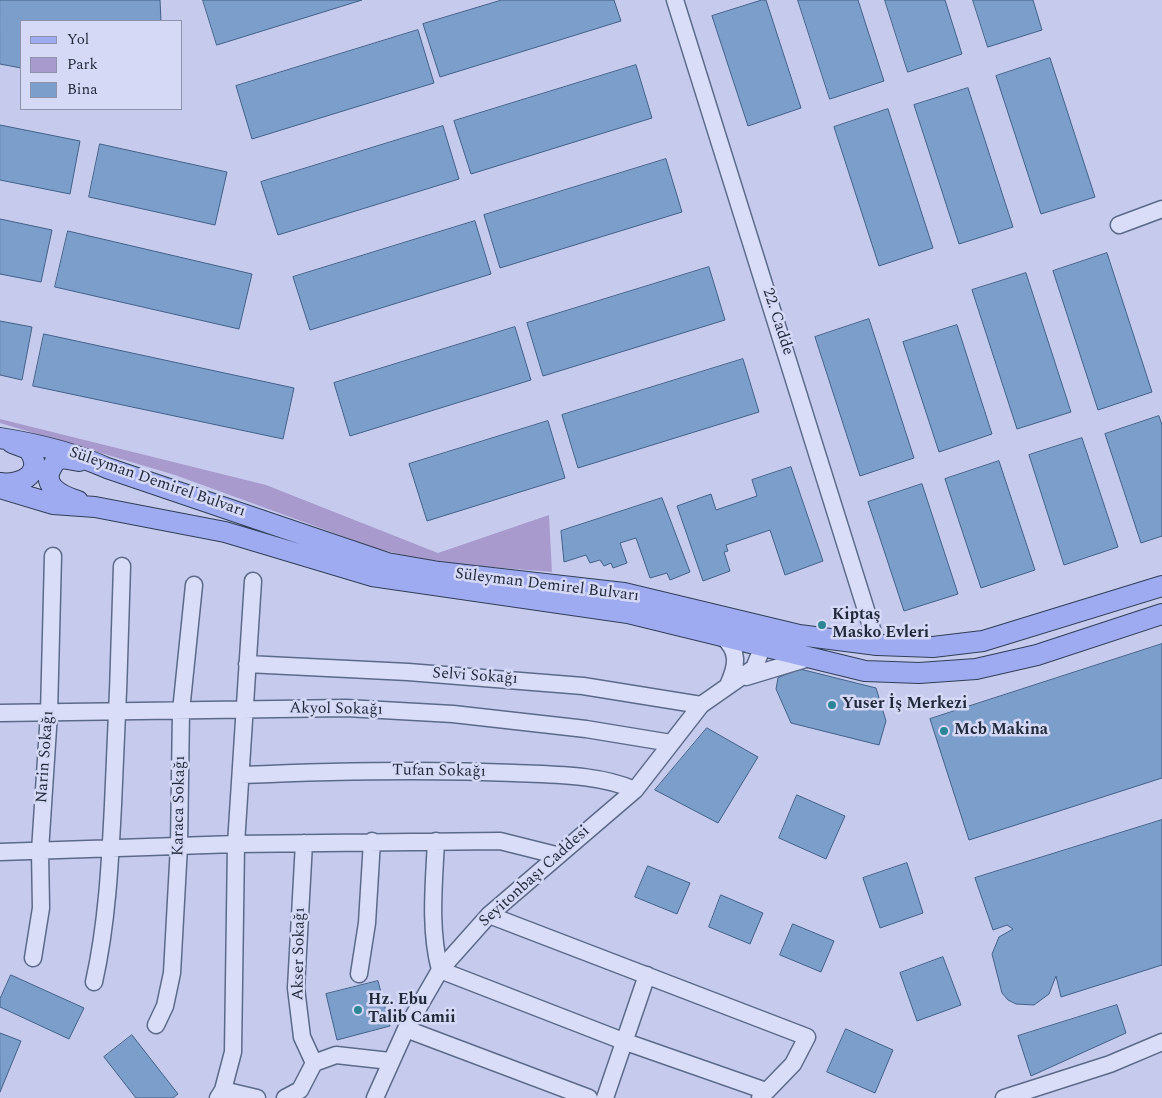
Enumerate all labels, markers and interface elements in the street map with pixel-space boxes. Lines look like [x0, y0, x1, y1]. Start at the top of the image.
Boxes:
legend [20, 20, 182, 110]
text: Yol [67, 28, 89, 51]
text: Park [67, 53, 98, 76]
text: Bina [67, 78, 98, 101]
street label: 22. Cadde [757, 286, 797, 358]
street label: Süleyman Demirel Bulvarı [66, 444, 248, 522]
street label: Süleyman Demirel Bulvarı [454, 565, 640, 607]
place label: Kiptaş Masko Evleri [832, 606, 929, 644]
marker: Kiptaş Masko Evleri [816, 619, 828, 631]
street label: Selvi Sokağı [432, 664, 518, 690]
place label: Yuser İş Merkezi [842, 695, 967, 715]
marker: Yuser İş Merkezi [826, 699, 838, 711]
street label: Akyol Sokağı [289, 700, 383, 720]
street label: Narin Sokağı [33, 710, 59, 804]
place label: Mcb Makina [954, 721, 1048, 741]
marker: Mcb Makina [938, 725, 950, 737]
street label: Karaca Sokağı [170, 756, 190, 856]
street label: Tufan Sokağı [392, 762, 486, 782]
street label: Seyitonbaşı Caddesi [476, 822, 594, 932]
street label: Akser Sokağı [290, 907, 310, 1001]
place label: Hz. Ebu Talib Camii [368, 991, 455, 1029]
marker: Hz. Ebu Talib Camii [352, 1004, 364, 1016]

